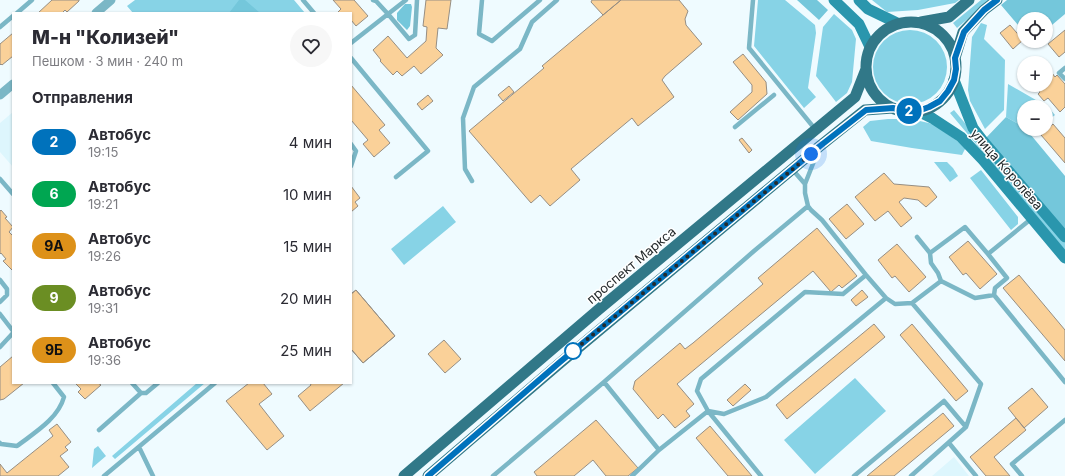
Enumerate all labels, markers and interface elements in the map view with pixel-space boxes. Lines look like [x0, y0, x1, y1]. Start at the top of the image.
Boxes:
map controls [1017, 12, 1053, 136]
button: locate [1017, 12, 1053, 48]
button: heart [290, 25, 332, 67]
text: М-н "Колизей" [32, 26, 179, 49]
text: Пешком · 3 мин · 240 m [32, 53, 183, 69]
button: + [1017, 56, 1053, 92]
text: Отправления [32, 88, 133, 107]
line badge: 2 [896, 98, 922, 124]
button: − [1017, 100, 1053, 136]
text: 2 [905, 102, 913, 119]
text: Автобус [88, 125, 151, 144]
street label: улица Королёва [967, 125, 1047, 213]
text: 2 [50, 133, 58, 150]
text: 4 мин [289, 133, 332, 152]
text: 19:15 [88, 144, 118, 160]
your location [801, 144, 821, 164]
text: Автобус [88, 177, 151, 196]
text: 6 [49, 185, 59, 202]
text: 10 мин [283, 185, 332, 204]
text: 19:21 [88, 196, 118, 212]
street label: проспект Маркса [583, 223, 679, 307]
text: Автобус [88, 229, 151, 248]
text: 9А [44, 237, 64, 254]
text: 15 мин [283, 237, 332, 256]
text: 19:26 [88, 248, 121, 264]
text: Автобус [88, 281, 151, 300]
text: 9 [49, 289, 59, 306]
text: 20 мин [280, 289, 332, 308]
text: 19:31 [88, 300, 118, 316]
text: Автобус [88, 333, 151, 352]
text: 9Б [45, 341, 63, 358]
text: 25 мин [280, 341, 332, 360]
unlabelled marker [564, 342, 582, 360]
text: 19:36 [88, 352, 121, 368]

